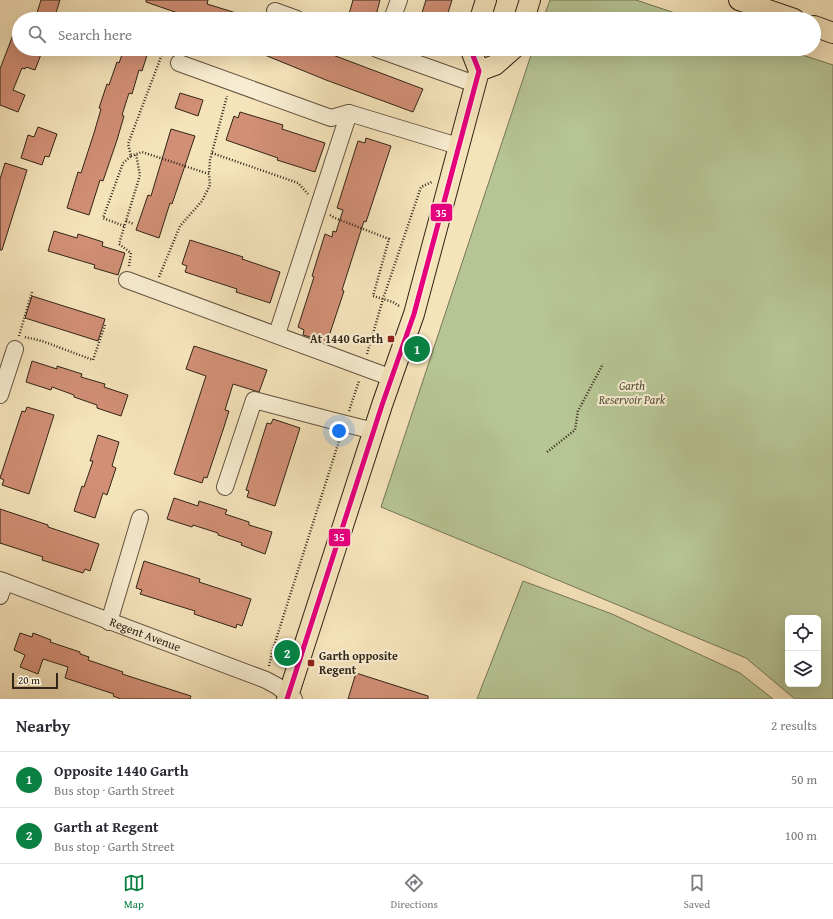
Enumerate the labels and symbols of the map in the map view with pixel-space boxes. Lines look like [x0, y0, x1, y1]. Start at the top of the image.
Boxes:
line badge: 35 [430, 203, 453, 222]
text: 35 [435, 205, 447, 221]
place label: At 1440 Garth [310, 330, 383, 347]
marker: At 1440 Garth [386, 334, 396, 344]
pin: 1 [404, 334, 430, 364]
park label: Garth Reservoir Park [598, 377, 666, 408]
your location [329, 421, 349, 441]
line badge: 35 [328, 528, 351, 547]
text: 35 [333, 529, 345, 545]
street label: Regent Avenue [107, 613, 184, 655]
pin: 2 [274, 638, 300, 668]
place label: Garth opposite Regent [319, 647, 398, 678]
marker: Garth opposite Regent [306, 658, 316, 668]
scale bar [12, 671, 58, 690]

